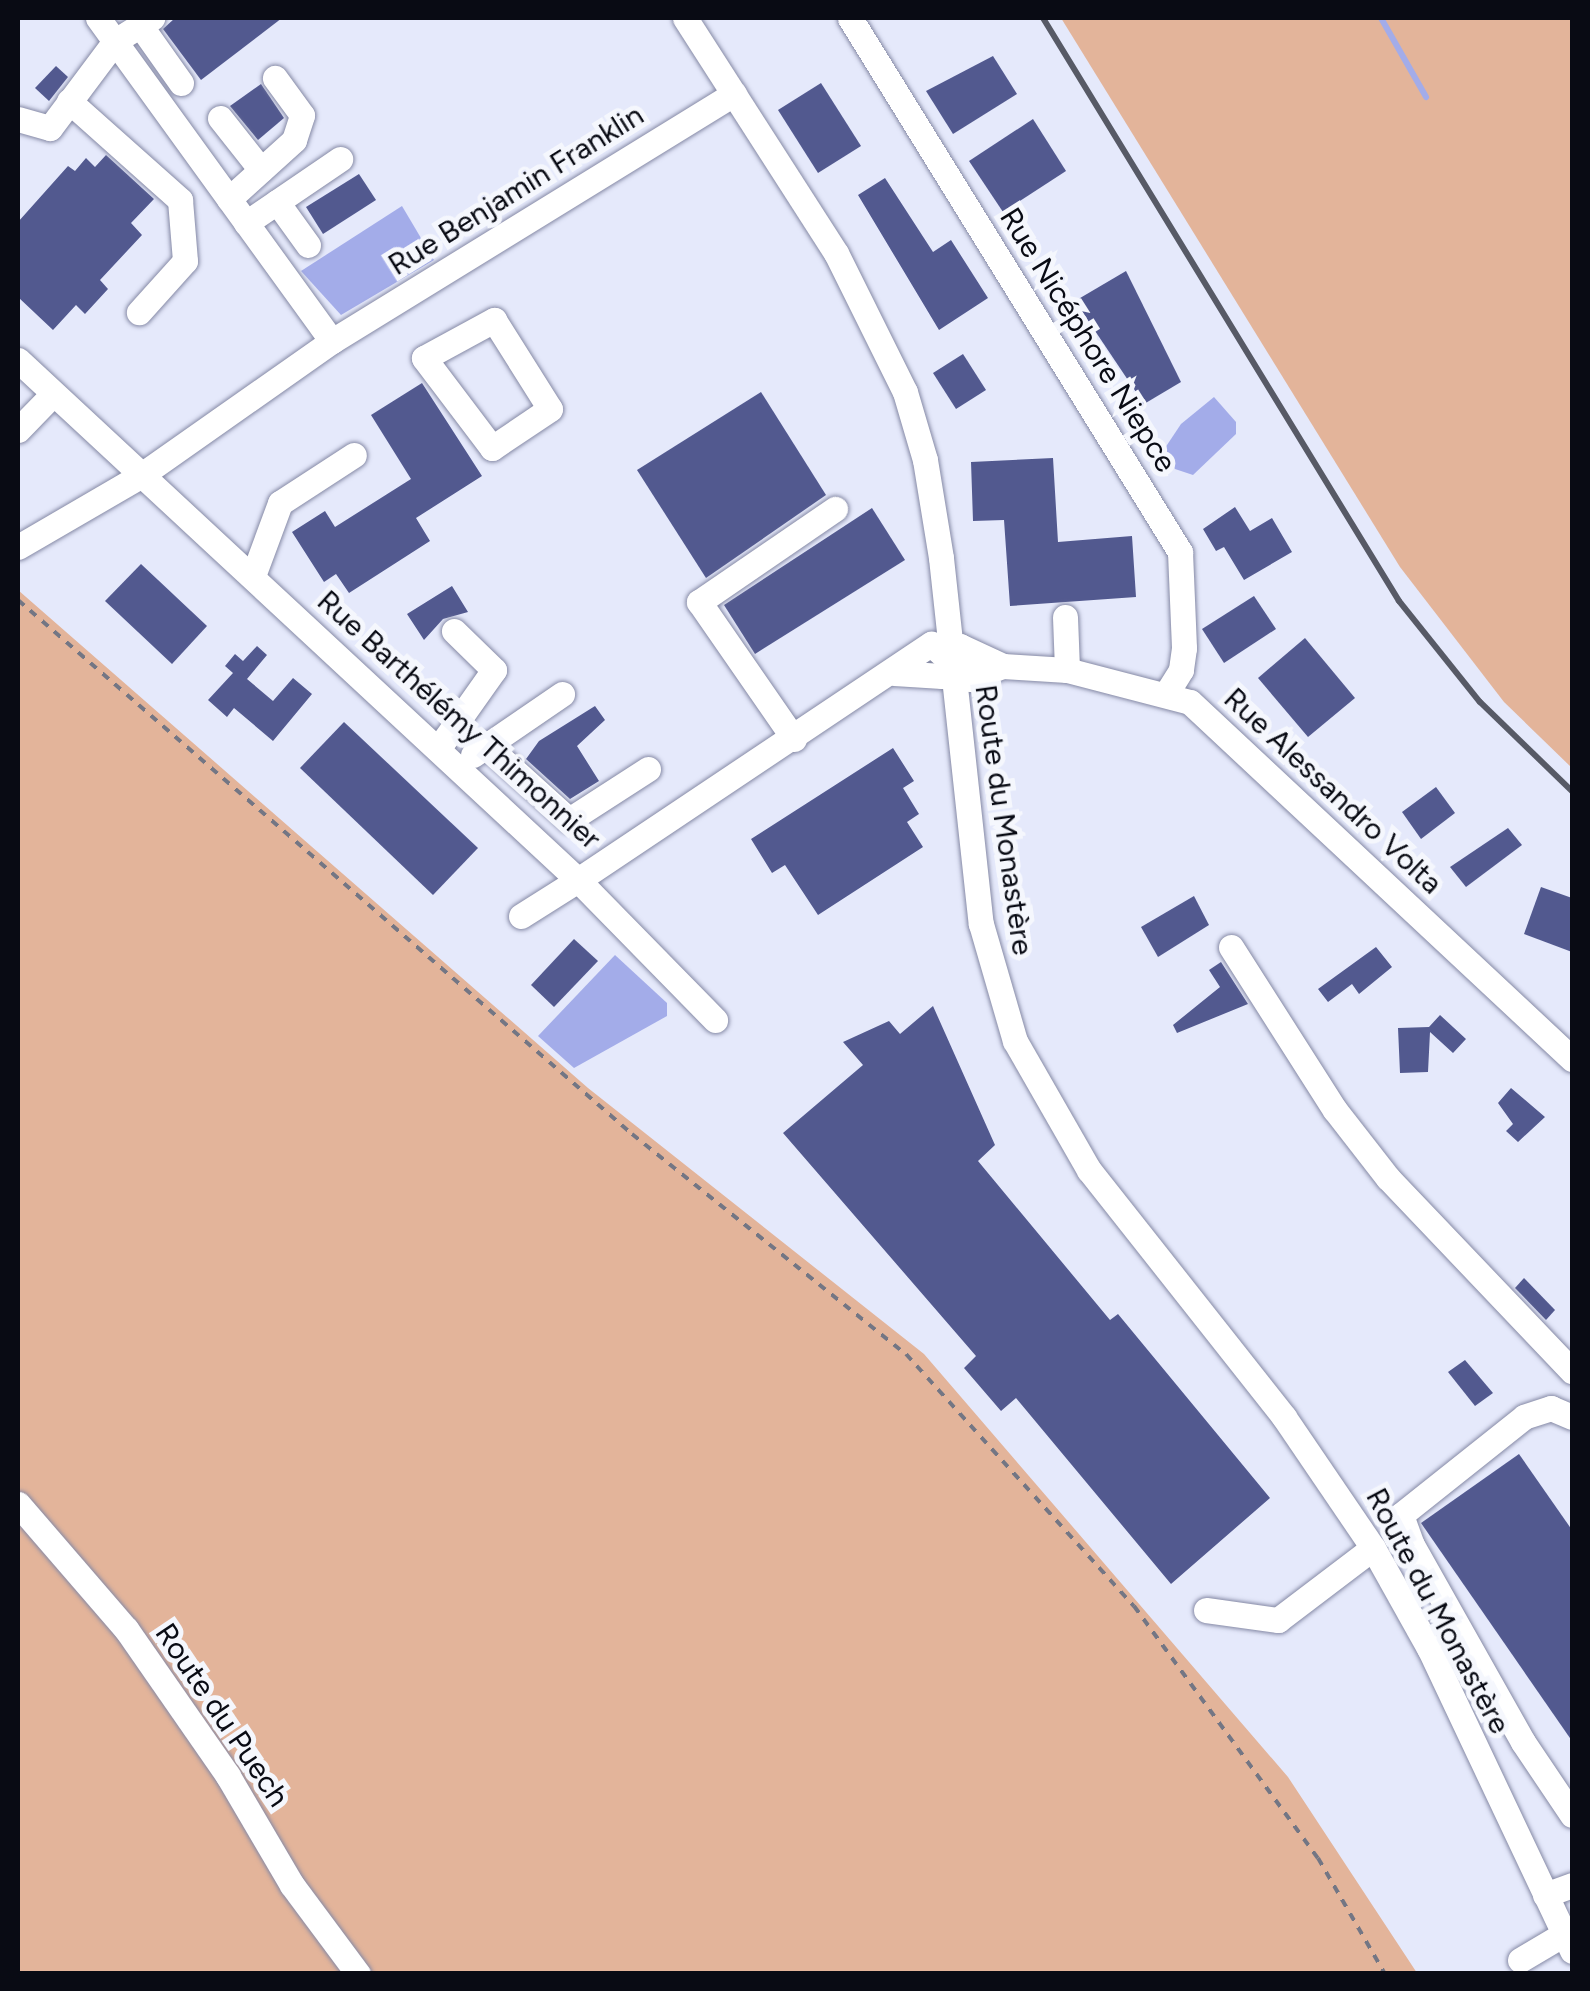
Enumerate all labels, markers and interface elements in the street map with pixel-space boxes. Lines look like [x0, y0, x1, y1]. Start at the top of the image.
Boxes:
street label: Rue Benjamin Franklin [382, 97, 650, 283]
street label: Rue Nicéphore Niepce [992, 201, 1184, 479]
street label: Rue Barthélémy Thimonnier [310, 583, 608, 857]
street label: Rue Alessandro Volta [1216, 681, 1450, 901]
street label: Route du Monastère [967, 682, 1041, 958]
street label: Route du Monastère [1358, 1482, 1518, 1740]
street label: Route du Puech [148, 1617, 296, 1813]

